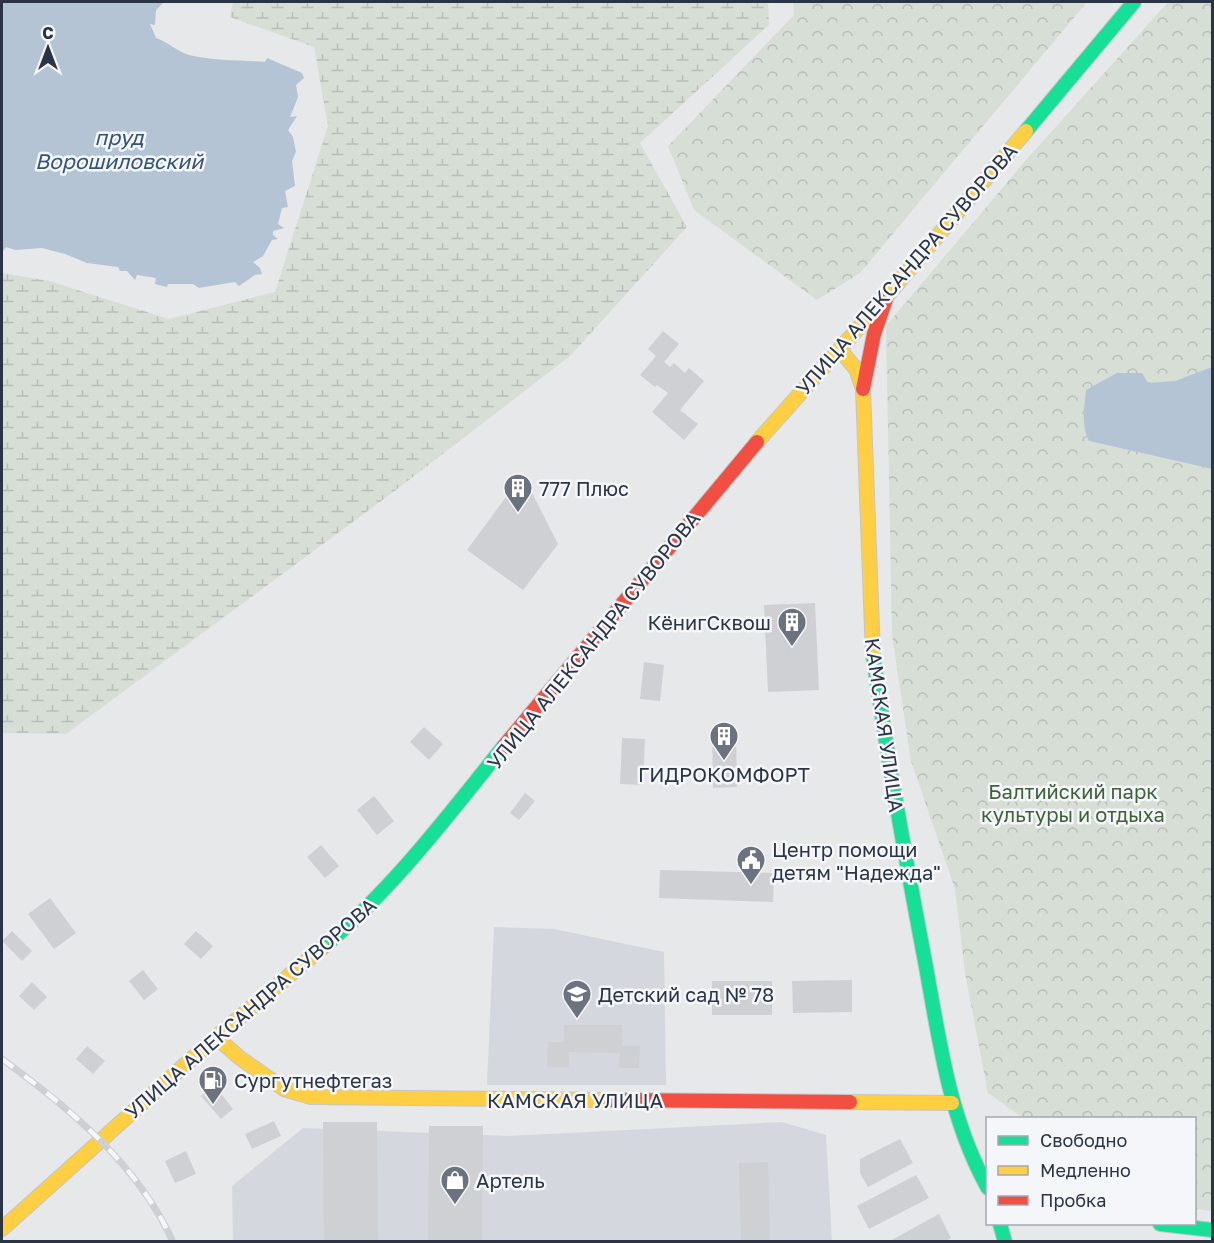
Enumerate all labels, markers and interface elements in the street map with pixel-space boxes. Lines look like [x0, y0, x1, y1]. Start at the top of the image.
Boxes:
north arrow [18, 18, 78, 78]
text: С [42, 23, 54, 43]
water label: пруд Ворошиловский [35, 124, 204, 174]
street label: УЛИЦА АЛЕКСАНДРА СУВОРОВА [790, 139, 1022, 399]
building icon: 777 Плюс [502, 472, 534, 514]
place label: 777 Плюс [539, 476, 629, 500]
street label: УЛИЦА АЛЕКСАНДРА СУВОРОВА [481, 506, 705, 774]
building icon: КёнигСквош [776, 606, 808, 648]
place label: КёнигСквош [648, 610, 771, 634]
street label: КАМСКАЯ УЛИЦА [861, 636, 909, 814]
building icon: ГИДРОКОМФОРТ [708, 720, 740, 762]
place label: ГИДРОКОМФОРТ [638, 762, 810, 786]
park label: Балтийский парк культуры и отдыха [981, 779, 1165, 826]
place label: Центр помощи детям "Надежда" [772, 837, 941, 884]
public building icon: Центр помощи детям "Надежда" [735, 844, 767, 886]
street label: УЛИЦА АЛЕКСАНДРА СУВОРОВА [120, 892, 380, 1124]
school or university icon: Детский сад № 78 [561, 978, 593, 1020]
place label: Детский сад № 78 [598, 982, 774, 1006]
fuel station icon: Сургутнефтегаз [197, 1064, 229, 1106]
place label: Сургутнефтегаз [234, 1068, 392, 1092]
street label: КАМСКАЯ УЛИЦА [487, 1088, 663, 1112]
legend [986, 1117, 1196, 1225]
text: Свободно [1040, 1129, 1127, 1151]
text: Медленно [1040, 1159, 1131, 1181]
shop icon: Артель [439, 1164, 471, 1206]
place label: Артель [476, 1168, 545, 1192]
text: Пробка [1040, 1189, 1106, 1211]

